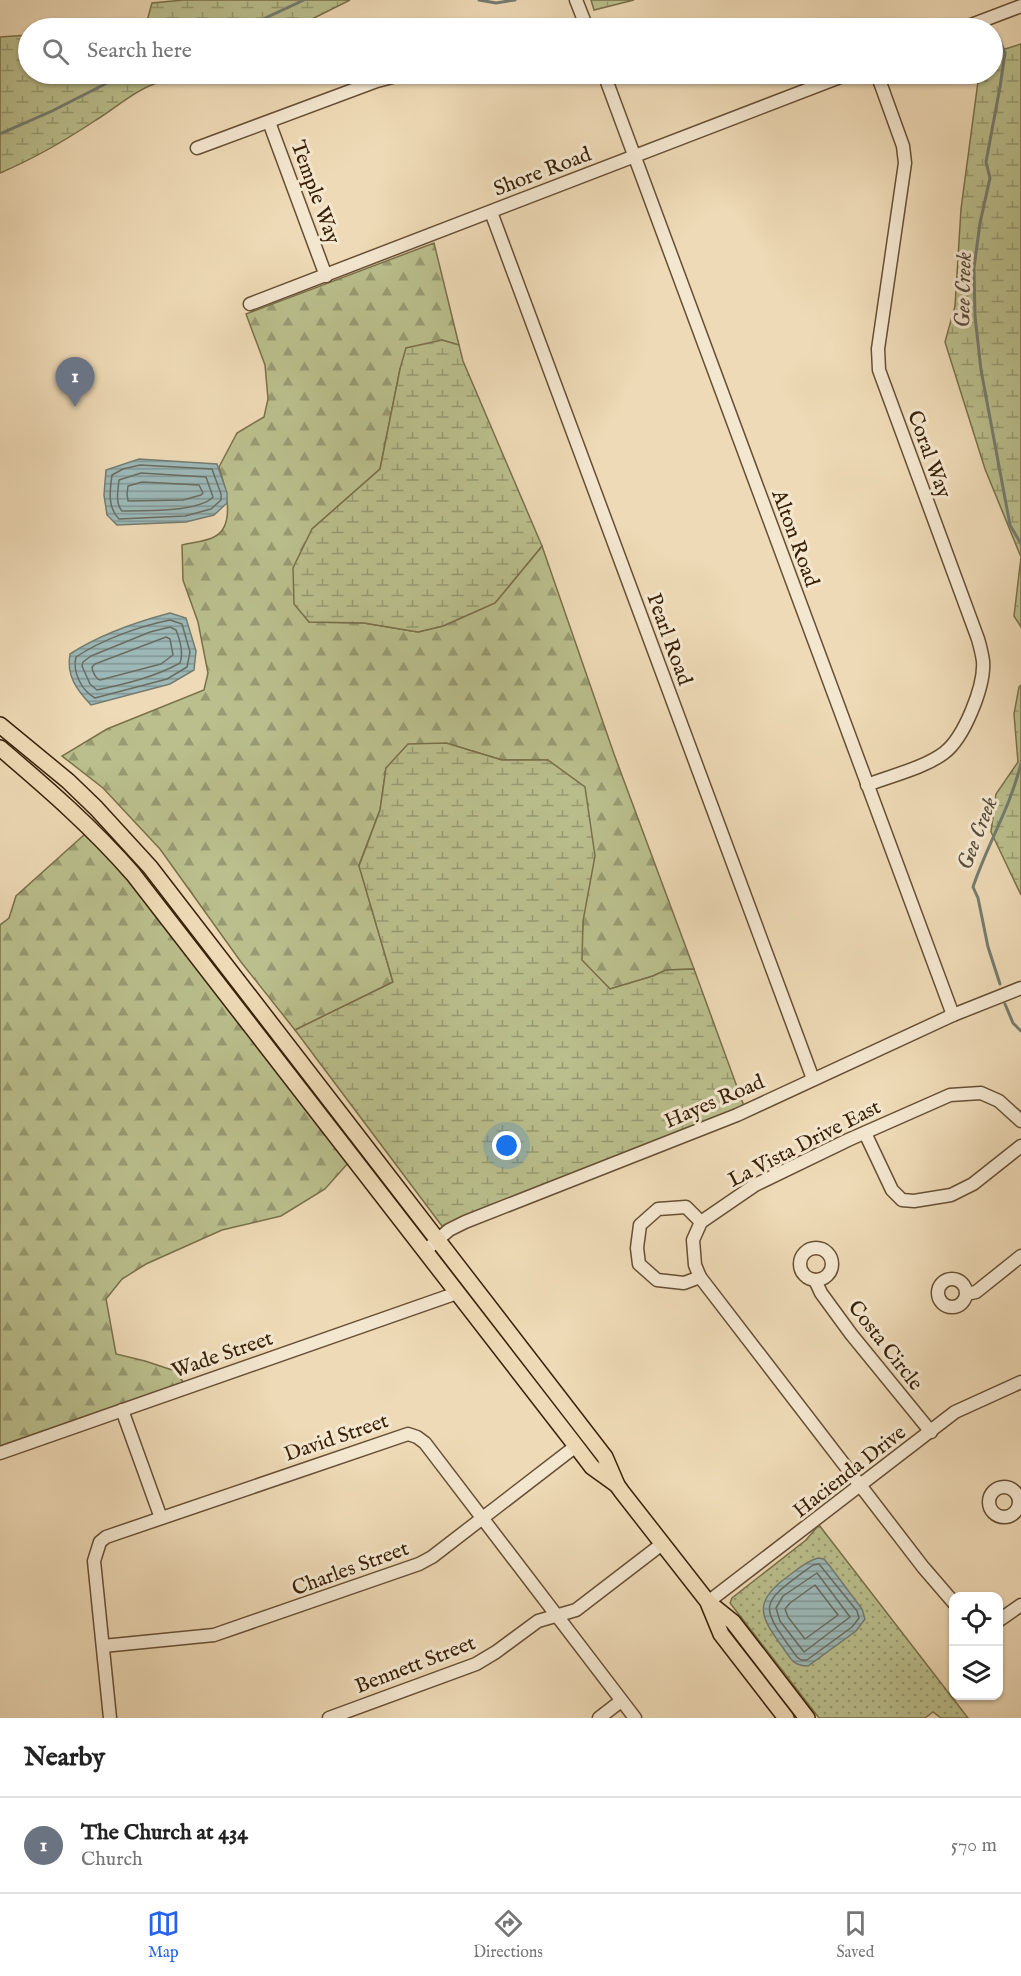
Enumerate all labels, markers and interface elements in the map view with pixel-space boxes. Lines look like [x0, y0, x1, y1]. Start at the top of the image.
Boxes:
search box [18, 18, 1003, 84]
icon: search [39, 35, 72, 68]
text: Search here [87, 37, 192, 65]
street label: Temple Way [283, 137, 346, 249]
street label: Shore Road [490, 141, 596, 203]
water label: Gee Creek [949, 252, 979, 328]
pin: 1 [56, 358, 94, 407]
street label: Coral Way [900, 407, 957, 503]
street label: Alton Road [764, 485, 825, 592]
street label: Pearl Road [639, 590, 698, 690]
water label: Gee Creek [951, 793, 1005, 874]
street label: Hayes Road [661, 1069, 769, 1136]
street label: La Vista Drive East [724, 1094, 886, 1194]
your location [492, 1131, 521, 1160]
street label: Costa Circle [841, 1295, 929, 1397]
street label: Wade Street [168, 1325, 277, 1385]
street label: David Street [281, 1408, 392, 1469]
street label: Hacienda Drive [788, 1419, 912, 1525]
street label: Charles Street [288, 1536, 413, 1603]
map controls [949, 1592, 1003, 1700]
button: locate [949, 1592, 1003, 1646]
street label: Bennett Street [352, 1630, 480, 1701]
button: layers [949, 1646, 1003, 1700]
text: Nearby [24, 1741, 105, 1774]
text: The Church at 434 [81, 1819, 248, 1847]
text: 1 [40, 1833, 47, 1858]
text: 570 m [951, 1833, 997, 1858]
text: Church [81, 1847, 143, 1872]
tab: Map [147, 1907, 180, 1963]
tab: Directions [473, 1907, 543, 1963]
tab: Saved [836, 1907, 874, 1963]

